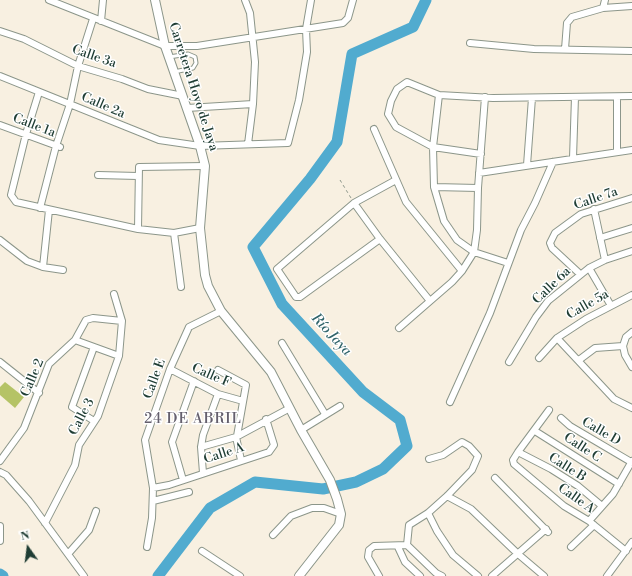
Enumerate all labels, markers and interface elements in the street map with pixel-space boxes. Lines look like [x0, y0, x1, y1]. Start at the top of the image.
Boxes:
street label: Carretera Hoyo de Jaya [165, 21, 221, 153]
street label: Calle 3a [70, 42, 118, 72]
street label: Calle 2a [79, 90, 127, 122]
street label: Calle 1a [10, 111, 58, 141]
street label: Calle 7a [572, 184, 620, 214]
street label: Calle 6a [530, 264, 574, 308]
street label: Calle 5a [564, 287, 612, 323]
water label: Río Jaya [307, 310, 355, 360]
street label: Calle 2 [18, 357, 48, 399]
street label: Calle E [141, 357, 169, 401]
street label: Calle F [189, 361, 233, 391]
street label: Calle 3 [66, 396, 98, 438]
district label: 24 DE ABRIL [144, 412, 242, 428]
street label: Calle D [579, 415, 623, 449]
street label: Calle C [560, 430, 604, 466]
street label: Calle A [202, 440, 246, 468]
street label: Calle B [545, 450, 589, 486]
street label: Calle A [555, 481, 597, 517]
north arrow [8, 528, 48, 568]
text: N [19, 529, 31, 544]

